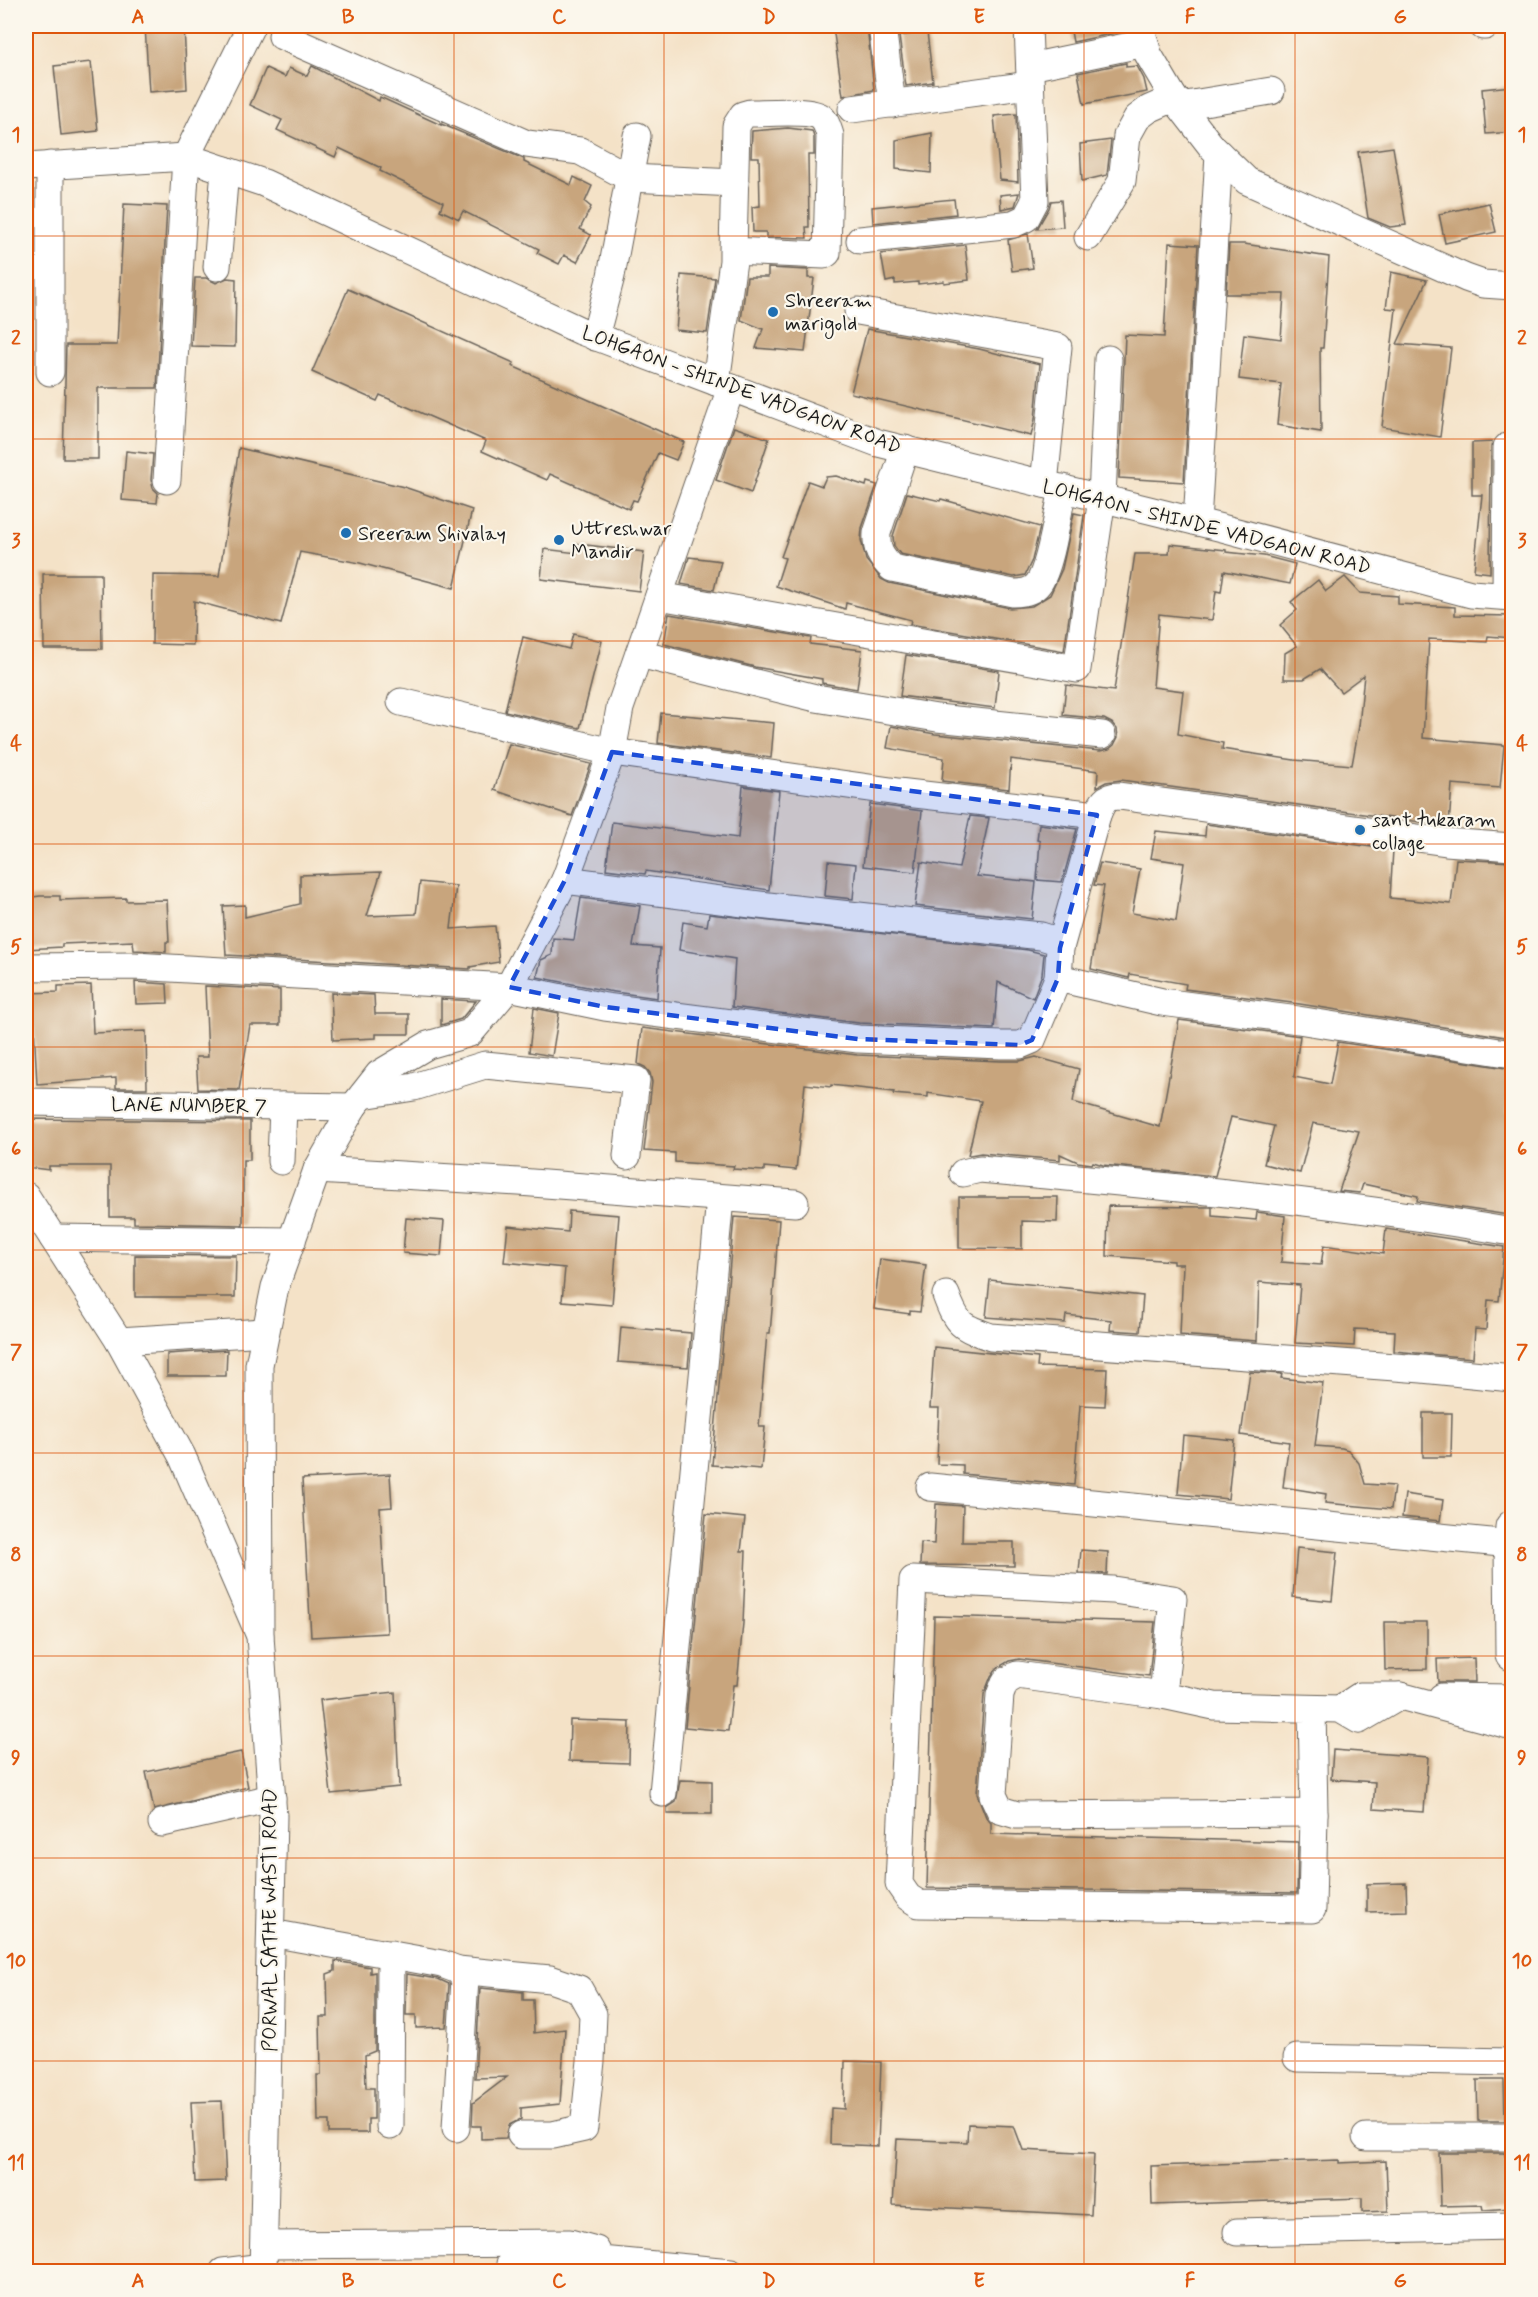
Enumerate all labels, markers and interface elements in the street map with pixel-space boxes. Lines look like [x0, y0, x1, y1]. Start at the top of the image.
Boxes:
text: A [131, 4, 145, 31]
text: B [342, 4, 355, 31]
text: C [552, 4, 567, 31]
text: D [762, 4, 776, 31]
text: E [973, 4, 985, 31]
text: F [1185, 4, 1196, 31]
text: G [1393, 4, 1407, 31]
text: 1 [12, 122, 20, 149]
text: 1 [1518, 122, 1526, 149]
place label: Shreeram marigold [785, 288, 872, 339]
marker: Shreeram marigold [766, 305, 780, 319]
street label: LOHGAON - SHINDE VADGAON ROAD [578, 320, 905, 461]
text: 2 [11, 325, 21, 352]
text: 2 [1517, 325, 1527, 352]
street label: LOHGAON - SHINDE VADGAON ROAD [1039, 473, 1374, 581]
place label: Uttreshwar Mandir [571, 516, 672, 566]
place label: Sreeram Shivalay [358, 521, 506, 548]
marker: Sreeram Shivalay [339, 526, 353, 540]
text: 3 [11, 528, 21, 555]
text: 3 [1517, 528, 1527, 555]
marker: Uttreshwar Mandir [552, 533, 566, 547]
text: 4 [10, 731, 22, 758]
text: 4 [1516, 731, 1528, 758]
place label: sant tukaram collage [1372, 807, 1496, 857]
marker: sant tukaram collage [1353, 823, 1367, 837]
text: 5 [10, 934, 22, 961]
text: 5 [1516, 934, 1528, 961]
street label: LANE NUMBER 7 [111, 1092, 267, 1121]
text: 6 [11, 1136, 21, 1163]
text: 6 [1517, 1136, 1527, 1163]
text: 7 [10, 1339, 22, 1366]
text: 7 [1516, 1339, 1528, 1366]
text: 8 [10, 1542, 22, 1569]
text: 8 [1516, 1542, 1528, 1569]
text: 9 [11, 1745, 21, 1772]
text: 9 [1517, 1745, 1527, 1772]
street label: PORWAL SATHE WASTI ROAD [257, 1788, 284, 2052]
text: 10 [6, 1948, 26, 1975]
text: 10 [1512, 1948, 1532, 1975]
text: 11 [7, 2150, 25, 2177]
text: 11 [1513, 2150, 1531, 2177]
text: A [131, 2268, 145, 2295]
text: B [342, 2268, 355, 2295]
text: C [552, 2268, 567, 2295]
text: D [762, 2268, 776, 2295]
text: E [973, 2268, 985, 2295]
text: F [1185, 2268, 1196, 2295]
text: G [1393, 2268, 1407, 2295]

